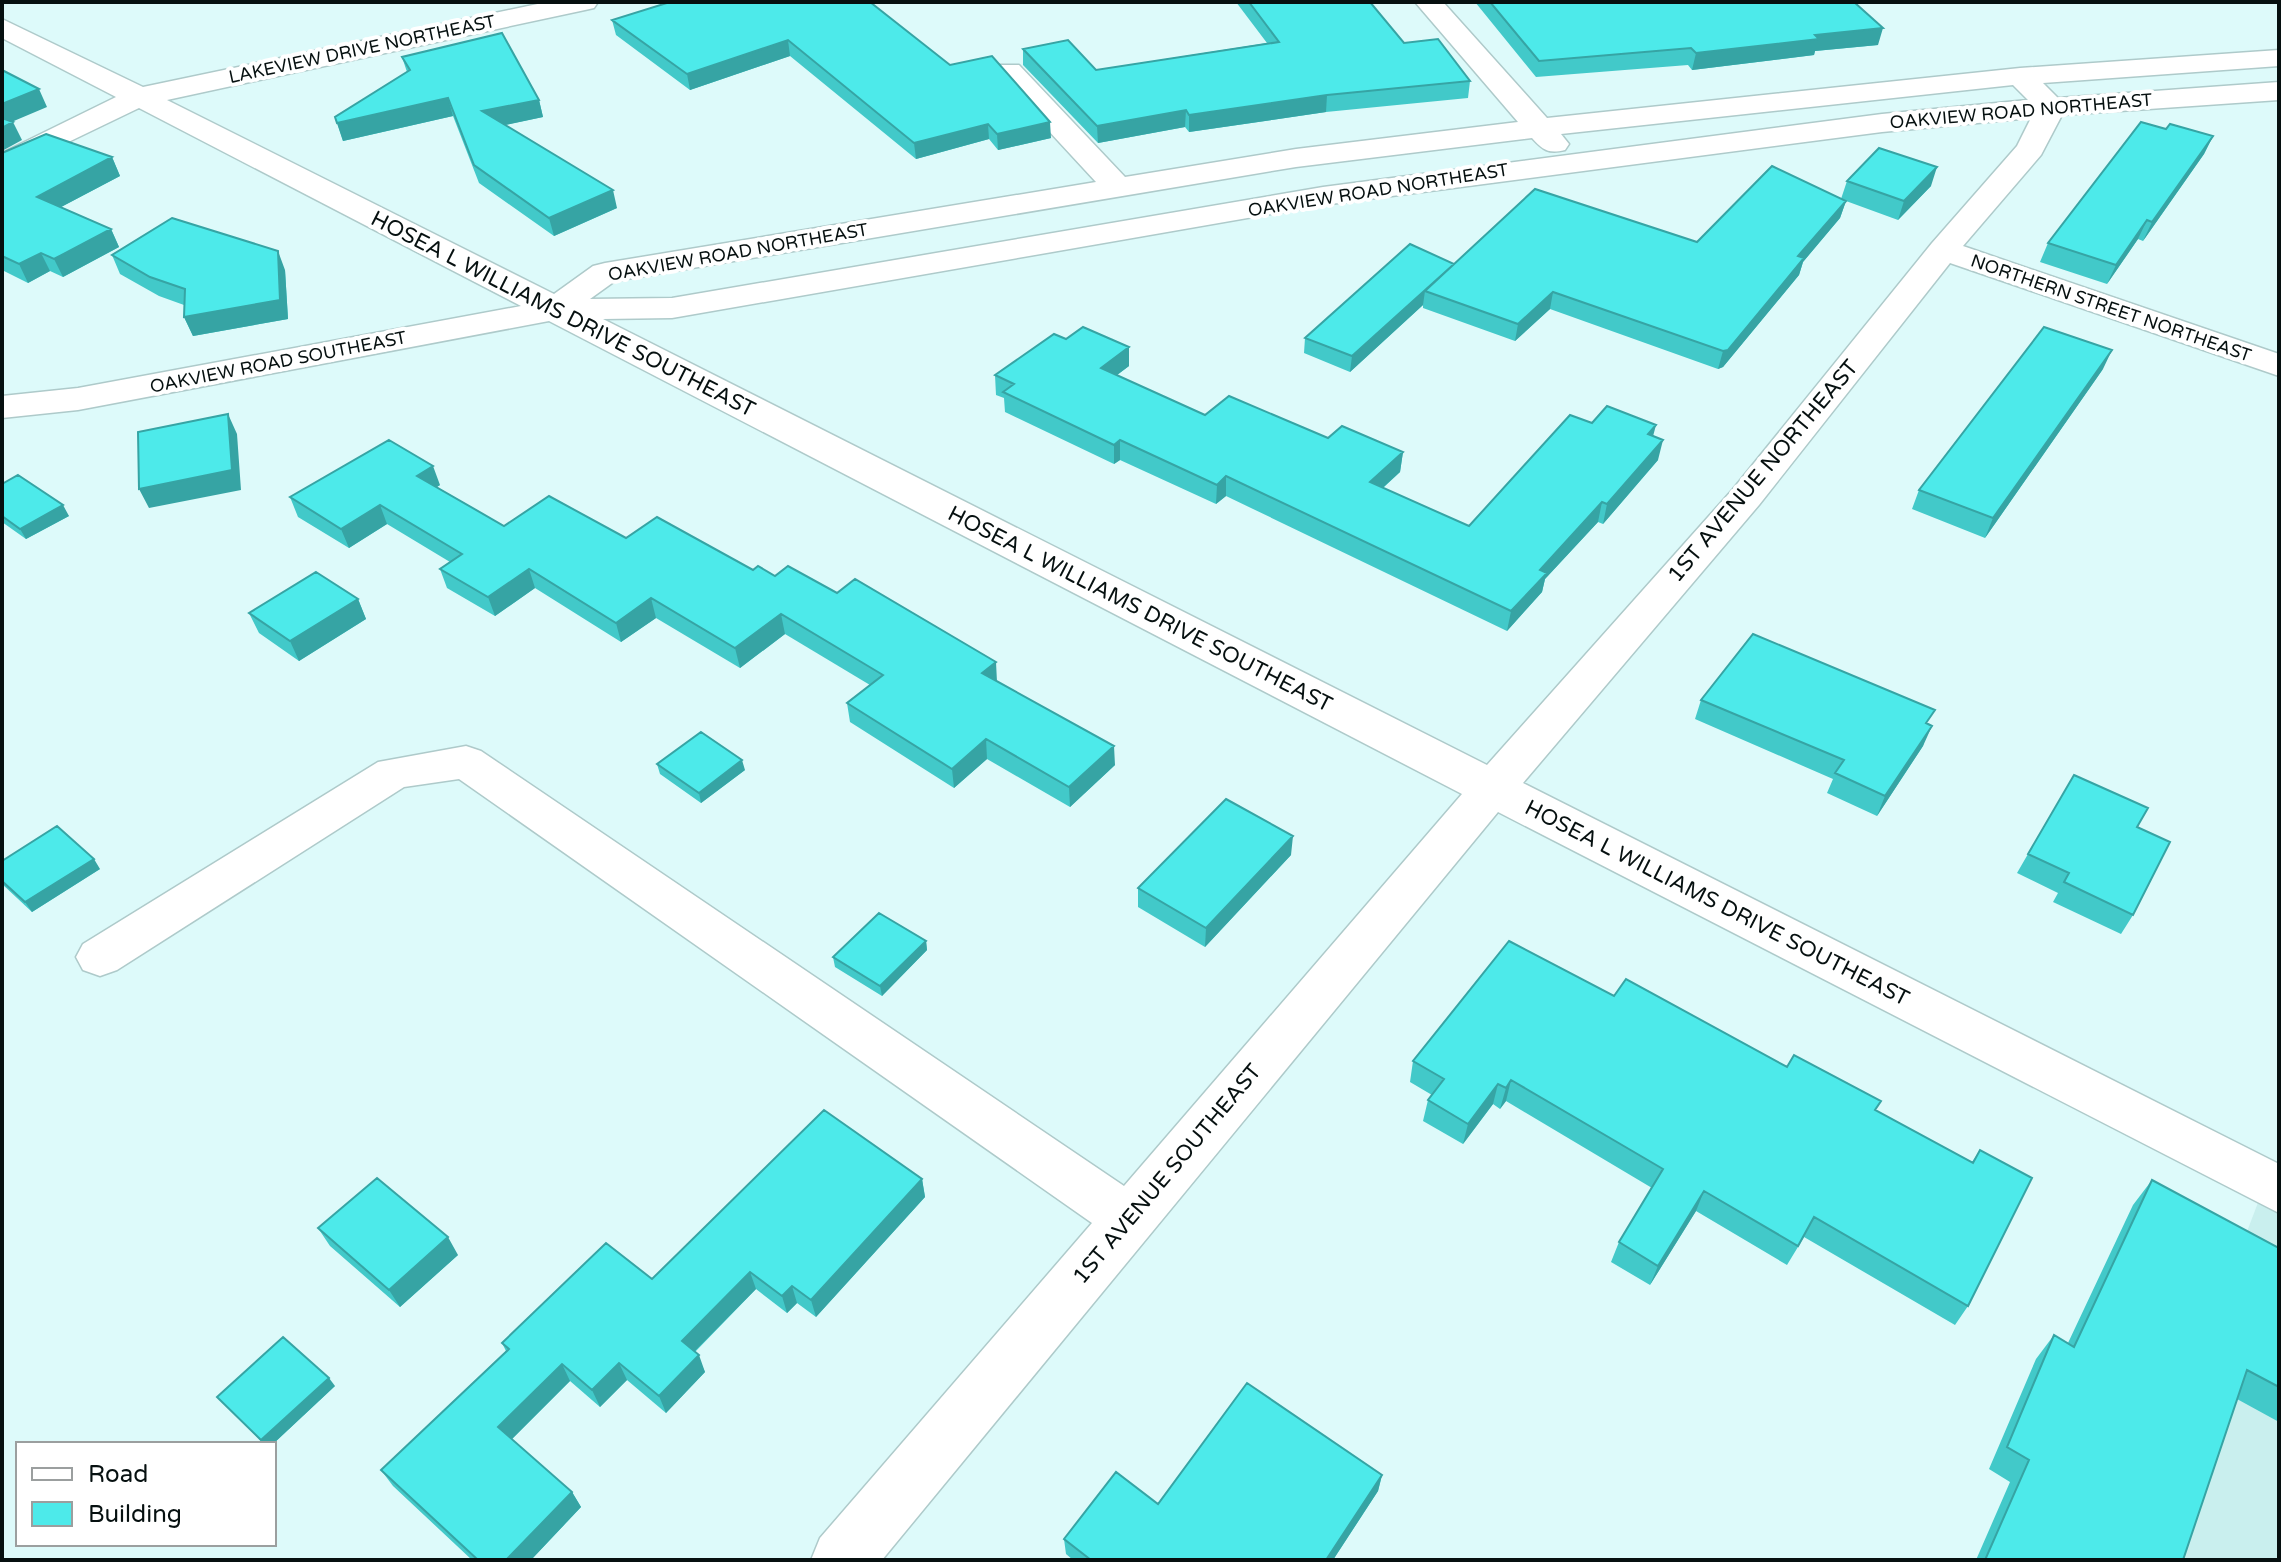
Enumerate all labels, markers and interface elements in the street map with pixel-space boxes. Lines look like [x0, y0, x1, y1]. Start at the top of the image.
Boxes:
street label: LAKEVIEW DRIVE NORTHEAST [227, 10, 497, 88]
street label: OAKVIEW ROAD NORTHEAST [1889, 89, 2153, 133]
street label: OAKVIEW ROAD NORTHEAST [1246, 159, 1510, 221]
street label: HOSEA L WILLIAMS DRIVE SOUTHEAST [366, 205, 760, 423]
street label: OAKVIEW ROAD NORTHEAST [606, 218, 870, 286]
street label: NORTHERN STREET NORTHEAST [1968, 250, 2254, 367]
street label: OAKVIEW ROAD SOUTHEAST [148, 326, 408, 398]
street label: 1ST AVENUE NORTHEAST [1662, 354, 1864, 587]
street label: HOSEA L WILLIAMS DRIVE SOUTHEAST [943, 500, 1337, 718]
street label: HOSEA L WILLIAMS DRIVE SOUTHEAST [1520, 794, 1914, 1012]
street label: 1ST AVENUE SOUTHEAST [1067, 1058, 1267, 1289]
legend [16, 1442, 276, 1546]
text: Road [88, 1460, 148, 1489]
text: Building [88, 1500, 182, 1529]

